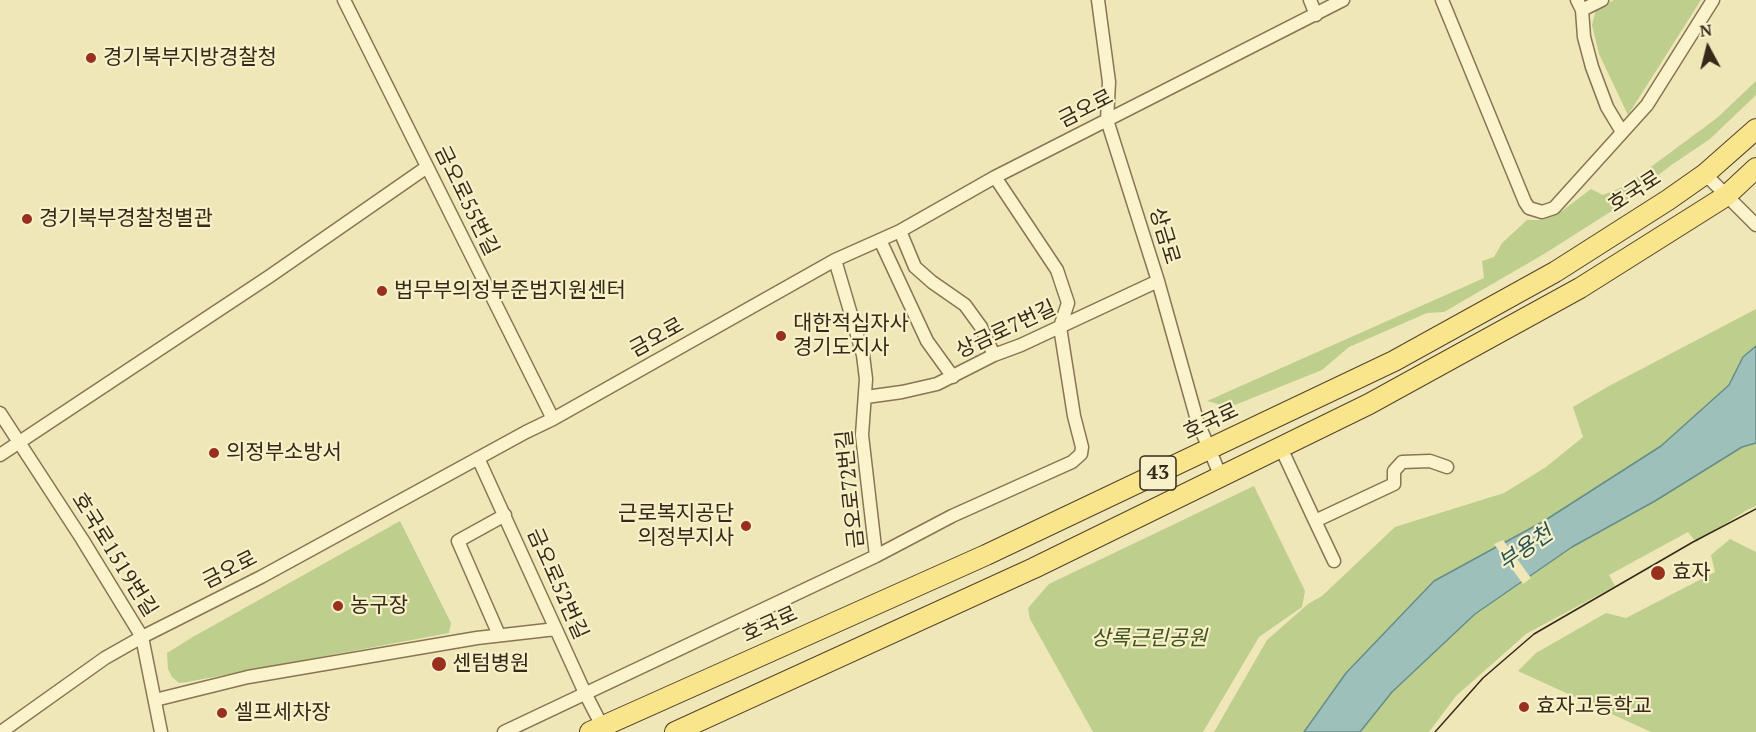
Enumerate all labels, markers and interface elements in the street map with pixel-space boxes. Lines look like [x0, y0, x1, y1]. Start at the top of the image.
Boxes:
north arrow [1678, 18, 1738, 78]
text: N [1698, 18, 1713, 42]
place label: 경기북부지방경찰청 [103, 45, 277, 71]
marker: 경기북부지방경찰청 [84, 51, 98, 65]
street label: 금오로 [1054, 85, 1118, 133]
street label: 금오로55번길 [429, 142, 503, 260]
street label: 호국로 [1604, 166, 1666, 218]
street label: 상금로 [1143, 205, 1185, 267]
place label: 경기북부경찰청별관 [39, 206, 213, 232]
marker: 경기북부경찰청별관 [20, 212, 34, 226]
place label: 법무부의정부준법지원센터 [394, 278, 626, 304]
marker: 법무부의정부준법지원센터 [375, 284, 389, 298]
street label: 상금로7번길 [952, 296, 1060, 364]
place label: 대한적십자사 경기도지사 [793, 311, 909, 361]
street label: 금오로 [626, 313, 688, 363]
marker: 대한적십자사 경기도지사 [774, 329, 788, 343]
street label: 호국로 [1179, 398, 1243, 446]
street label: 금오로72번길 [832, 429, 870, 549]
place label: 의정부소방서 [226, 440, 342, 466]
marker: 의정부소방서 [207, 446, 221, 460]
road number: 43 [1140, 456, 1176, 490]
street label: 호국로1519번길 [66, 488, 162, 622]
place label: 근로복지공단 의정부지사 [618, 501, 734, 551]
marker: 근로복지공단 의정부지사 [739, 519, 753, 533]
water label: 부용천 [1494, 521, 1558, 577]
street label: 금오로52번길 [521, 525, 593, 643]
street label: 금오로 [198, 546, 262, 594]
place label: 효자 [1672, 560, 1711, 586]
marker: 효자 [1649, 564, 1667, 582]
place label: 농구장 [350, 593, 408, 619]
marker: 농구장 [331, 599, 345, 613]
street label: 호국로 [738, 602, 802, 648]
park label: 상록근린공원 [1091, 626, 1207, 652]
place label: 센텀병원 [452, 651, 529, 677]
marker: 센텀병원 [430, 655, 448, 673]
place label: 효자고등학교 [1536, 694, 1652, 720]
place label: 셀프세차장 [234, 700, 331, 726]
marker: 효자고등학교 [1517, 700, 1531, 714]
marker: 셀프세차장 [215, 706, 229, 720]

